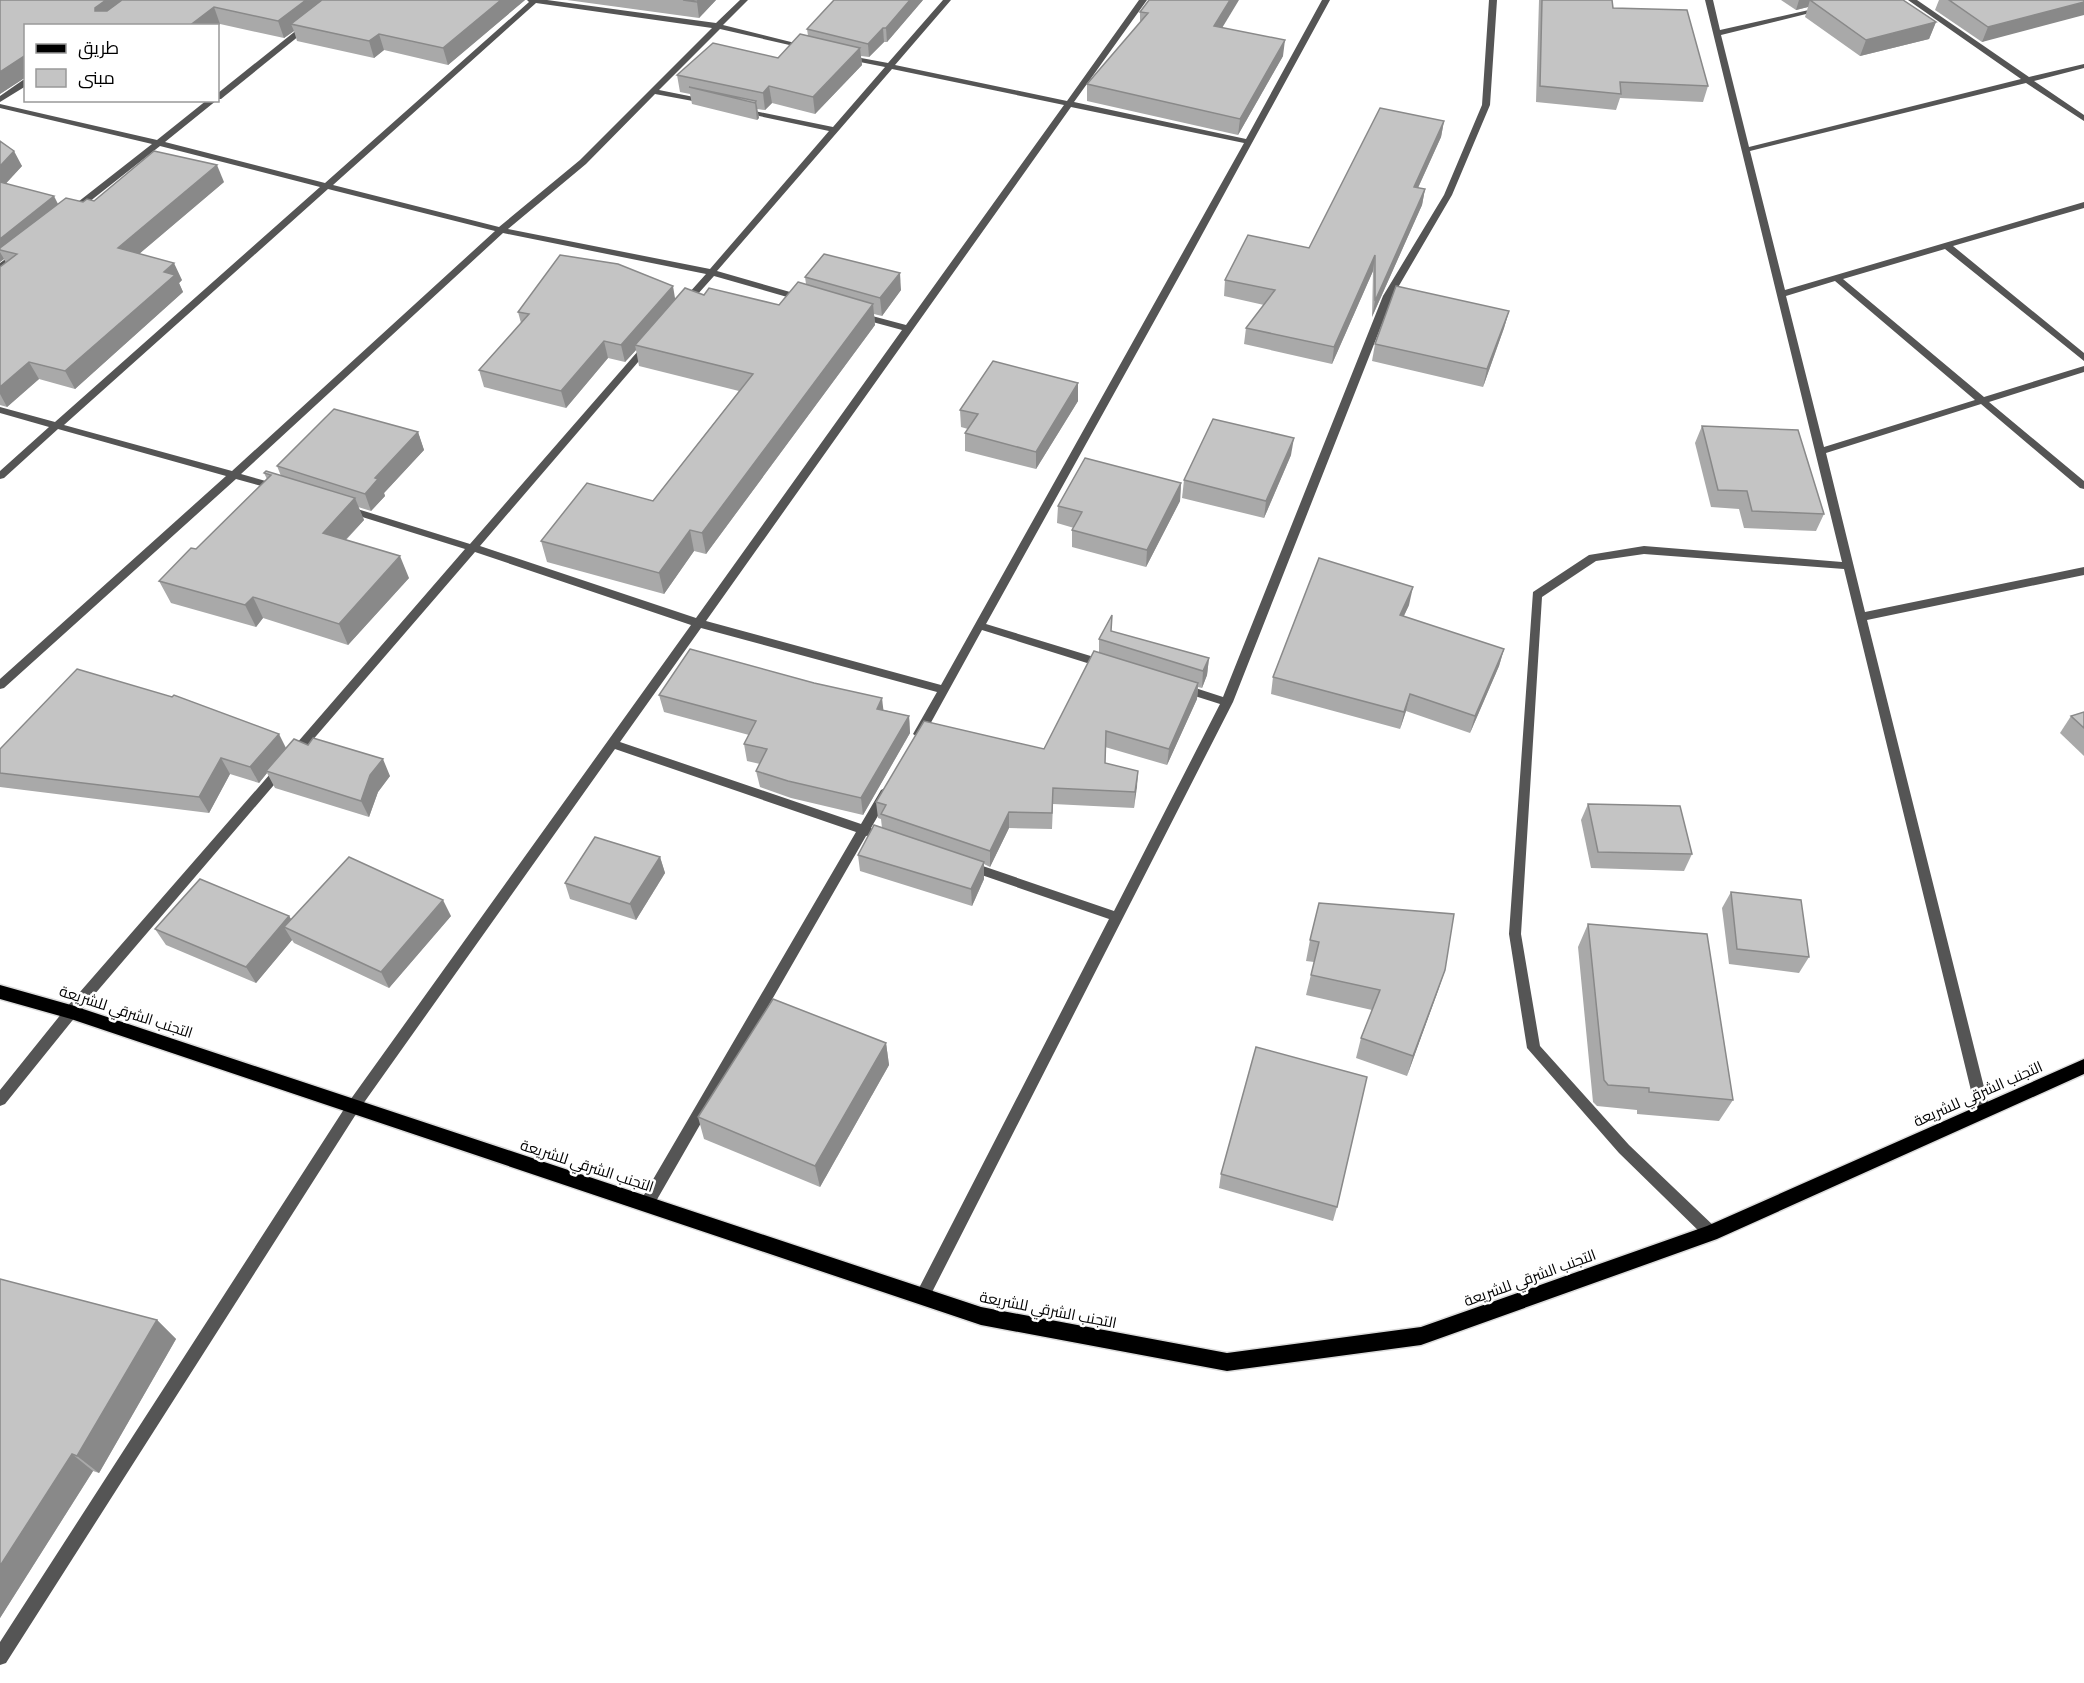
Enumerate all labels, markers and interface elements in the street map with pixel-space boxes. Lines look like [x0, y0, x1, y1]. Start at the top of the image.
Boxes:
legend [24, 24, 219, 102]
text: طريق [78, 38, 119, 61]
text: مبنى [78, 68, 115, 91]
street label: التجنب الشرقي للشريعة [56, 983, 195, 1045]
street label: التجنب الشرقي للشريعة [1911, 1058, 2047, 1133]
street label: التجنب الشرقي للشريعة [517, 1137, 656, 1199]
street label: التجنب الشرقي للشريعة [1462, 1247, 1600, 1313]
street label: التجنب الشرقي للشريعة [977, 1289, 1118, 1335]

